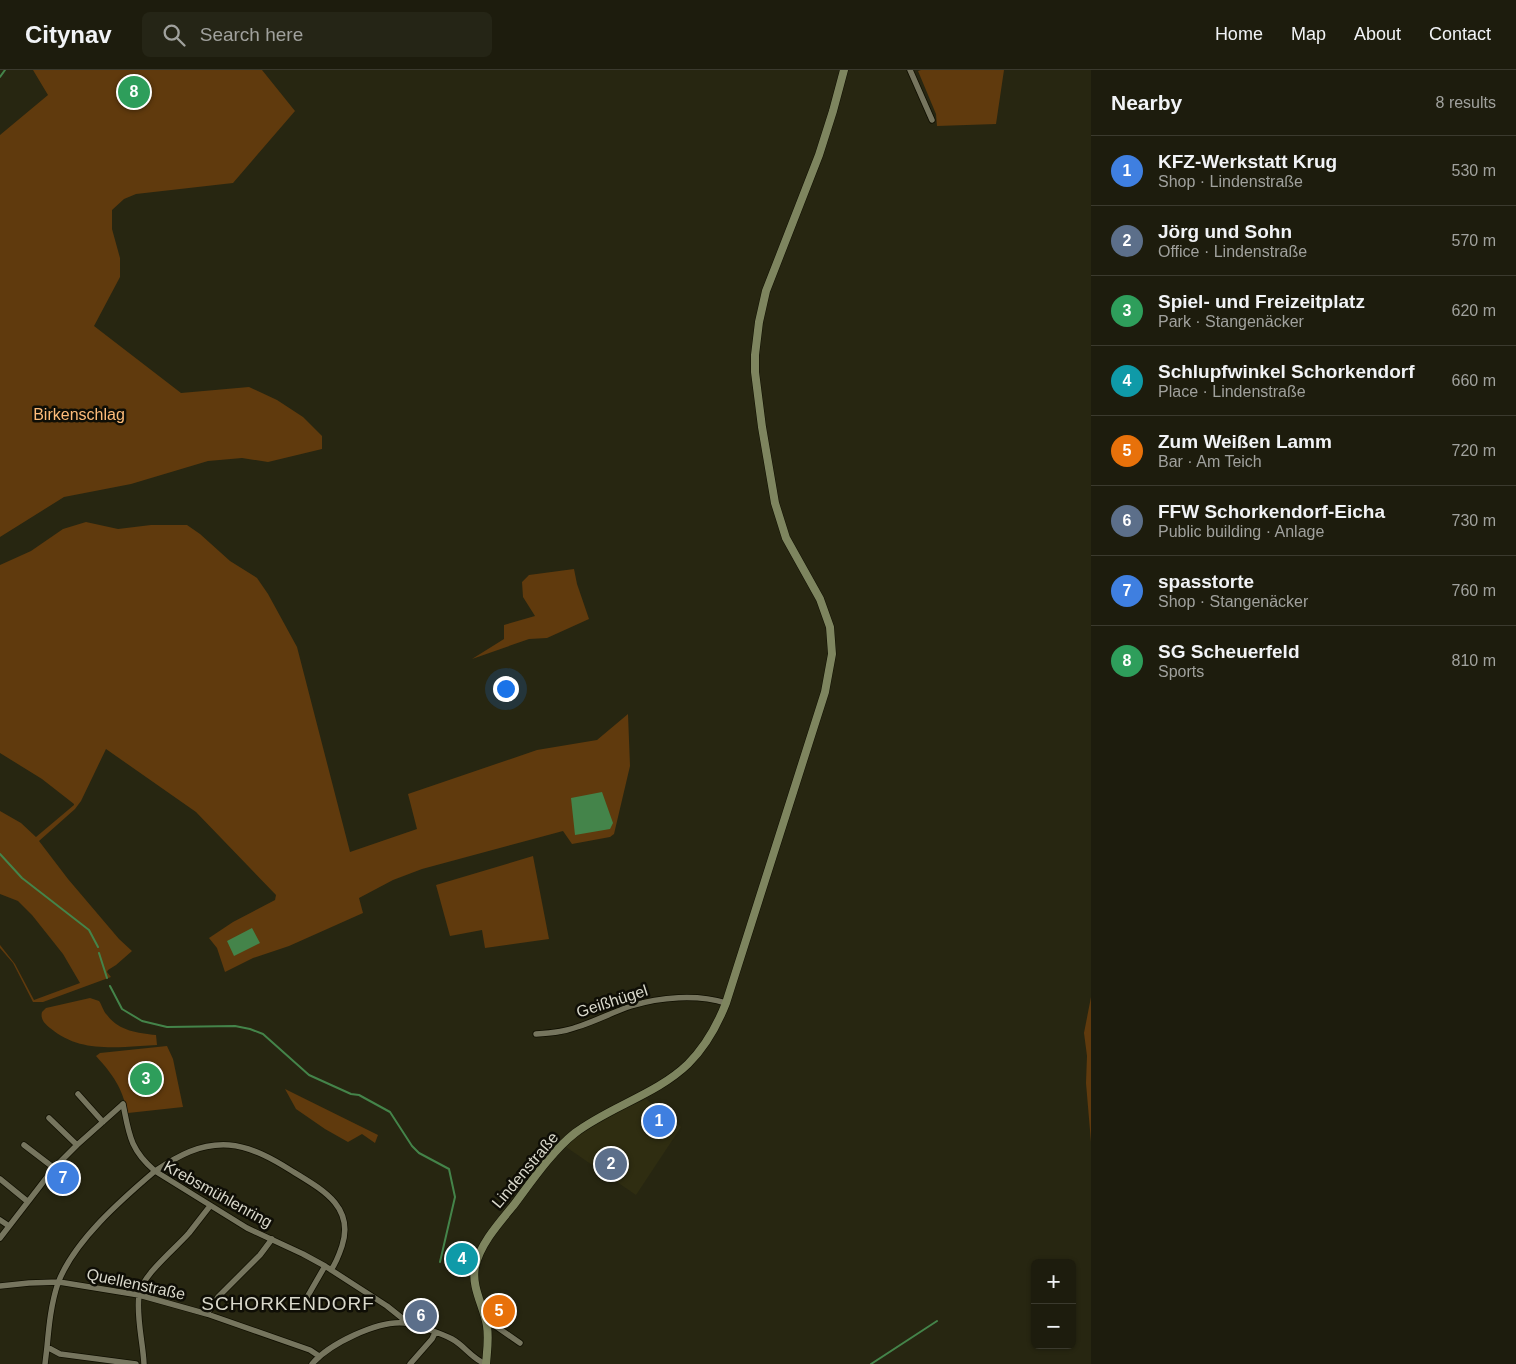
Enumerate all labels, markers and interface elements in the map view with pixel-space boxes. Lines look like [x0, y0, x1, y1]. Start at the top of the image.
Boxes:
search box [142, 12, 492, 57]
text: Citynav [25, 21, 112, 48]
icon: search [160, 21, 188, 49]
text: Search here [200, 24, 303, 45]
text: Home [1215, 24, 1263, 44]
text: Map [1291, 24, 1326, 44]
text: About [1354, 24, 1401, 44]
text: Contact [1429, 24, 1491, 44]
pin: 8 [118, 73, 150, 111]
text: Nearby [1111, 91, 1182, 114]
text: 8 results [1436, 94, 1496, 111]
text: KFZ-Werkstatt Krug [1158, 151, 1337, 172]
text: 1 [1123, 162, 1131, 179]
text: 530 m [1452, 162, 1496, 179]
text: Shop · Lindenstraße [1158, 173, 1303, 190]
text: Jörg und Sohn [1158, 221, 1292, 242]
text: 2 [1123, 232, 1131, 249]
text: 570 m [1452, 232, 1496, 249]
text: Office · Lindenstraße [1158, 243, 1307, 260]
text: Spiel- und Freizeitplatz [1158, 291, 1365, 312]
text: 3 [1123, 302, 1131, 319]
text: 620 m [1452, 302, 1496, 319]
text: Park · Stangenäcker [1158, 313, 1304, 330]
text: Schlupfwinkel Schorkendorf [1158, 361, 1415, 382]
text: 4 [1123, 372, 1131, 389]
text: 660 m [1452, 372, 1496, 389]
text: Place · Lindenstraße [1158, 383, 1306, 400]
park label: Birkenschlag [33, 406, 125, 423]
text: Zum Weißen Lamm [1158, 431, 1332, 452]
text: 5 [1123, 442, 1131, 459]
text: 720 m [1452, 442, 1496, 459]
text: Bar · Am Teich [1158, 453, 1262, 470]
text: FFW Schorkendorf-Eicha [1158, 501, 1385, 522]
text: 6 [1123, 512, 1131, 529]
text: 730 m [1452, 512, 1496, 529]
text: Public building · Anlage [1158, 523, 1324, 540]
text: spasstorte [1158, 571, 1254, 592]
text: 7 [1123, 582, 1131, 599]
text: 760 m [1452, 582, 1496, 599]
text: Shop · Stangenäcker [1158, 593, 1308, 610]
text: SG Scheuerfeld [1158, 641, 1300, 662]
text: 8 [1123, 652, 1131, 669]
text: 810 m [1452, 652, 1496, 669]
text: Sports [1158, 663, 1204, 680]
your location [493, 676, 519, 702]
street label: Geißhügel [574, 982, 650, 1020]
pin: 3 [130, 1060, 162, 1098]
pin: 1 [643, 1102, 675, 1140]
street label: Lindenstraße [488, 1129, 562, 1211]
pin: 2 [595, 1145, 627, 1183]
street label: Krebsmühlenring [161, 1157, 275, 1231]
pin: 7 [47, 1159, 79, 1197]
pin: 4 [446, 1240, 478, 1278]
map controls [1031, 1259, 1076, 1349]
button: + [1031, 1259, 1076, 1304]
street label: Quellenstraße [85, 1265, 187, 1303]
pin: 5 [483, 1292, 515, 1330]
district label: SCHORKENDORF [201, 1293, 375, 1314]
pin: 6 [405, 1297, 437, 1335]
button: − [1031, 1304, 1076, 1349]

